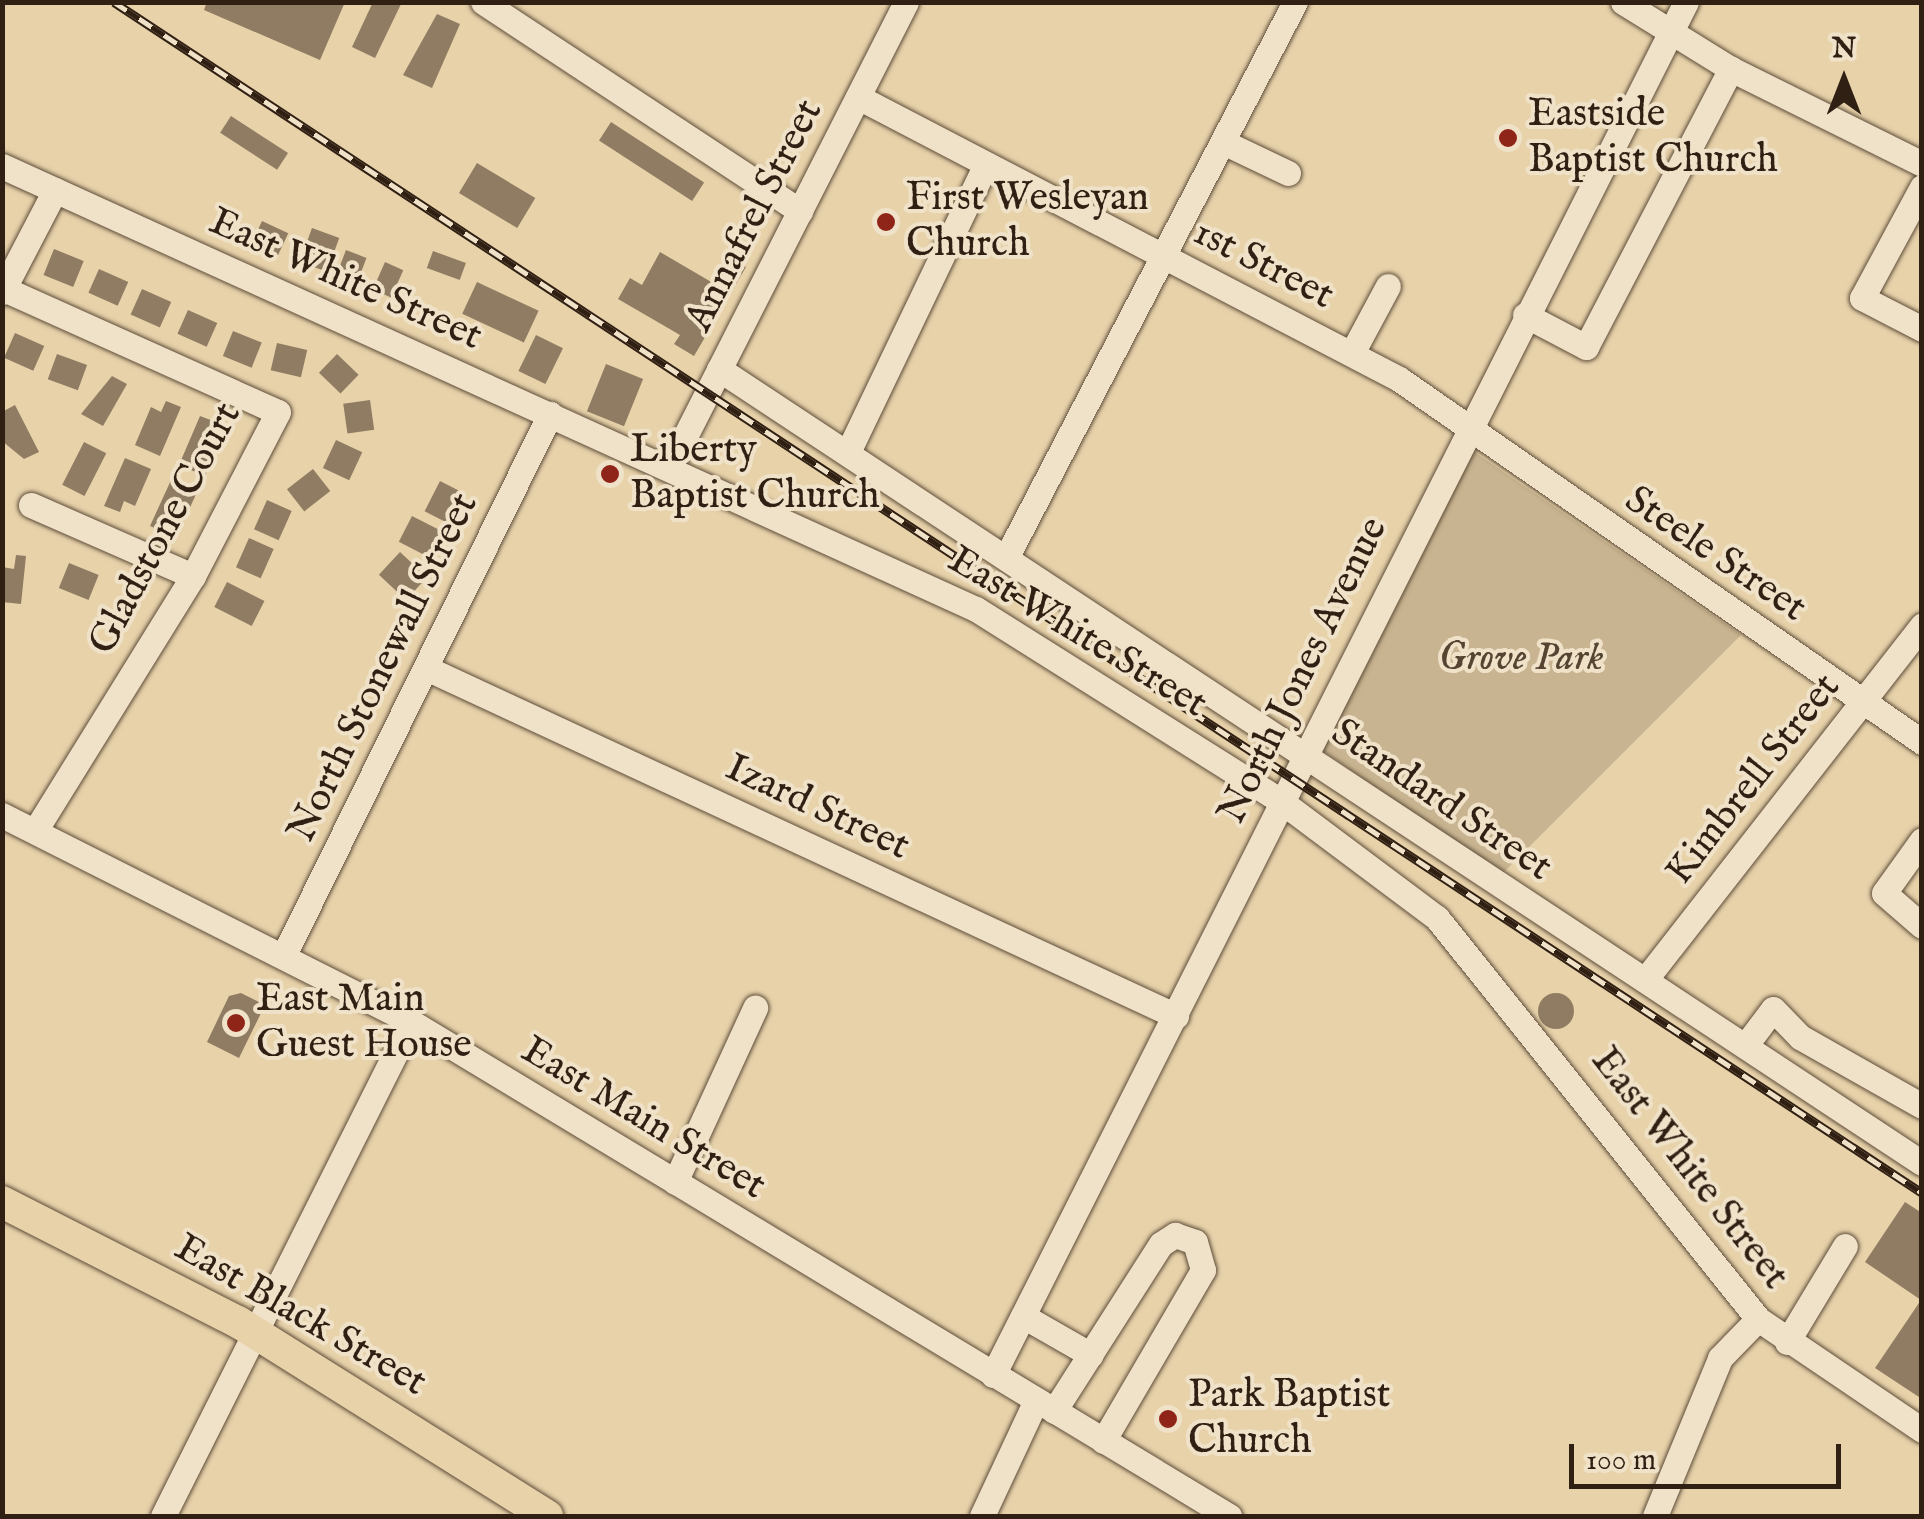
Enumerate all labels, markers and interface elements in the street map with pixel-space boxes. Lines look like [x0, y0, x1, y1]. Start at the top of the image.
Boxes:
north arrow [1794, 30, 1894, 130]
text: N [1832, 32, 1856, 67]
place label: Eastside Baptist Church [1528, 91, 1778, 185]
street label: Annafrel Street [676, 92, 834, 340]
marker: Eastside Baptist Church [1497, 127, 1519, 149]
place label: First Wesleyan Church [906, 175, 1149, 269]
street label: East White Street [201, 198, 489, 362]
street label: 1st Street [1185, 209, 1341, 321]
marker: First Wesleyan Church [875, 211, 897, 233]
street label: Gladstone Court [80, 395, 252, 663]
place label: Liberty Baptist Church [630, 427, 880, 521]
marker: Liberty Baptist Church [599, 463, 621, 485]
street label: Steele Street [1615, 477, 1815, 633]
street label: North Stonewall Street [279, 486, 489, 850]
street label: North Jones Avenue [1209, 510, 1399, 832]
street label: East White Street [939, 537, 1215, 729]
park label: Grove Park [1438, 635, 1604, 683]
street label: Kimbrell Street [1657, 665, 1851, 895]
street label: Standard Street [1322, 710, 1560, 892]
street label: Izard Street [718, 745, 916, 871]
place label: East Main Guest House [256, 976, 472, 1070]
marker: East Main Guest House [225, 1012, 247, 1034]
street label: East Main Street [512, 1027, 774, 1211]
street label: East White Street [1580, 1039, 1798, 1299]
street label: East Black Street [165, 1224, 435, 1408]
place label: Park Baptist Church [1188, 1372, 1390, 1466]
marker: Park Baptist Church [1157, 1408, 1179, 1430]
scale bar [1574, 1424, 1846, 1486]
text: 100 m [1586, 1442, 1656, 1480]

